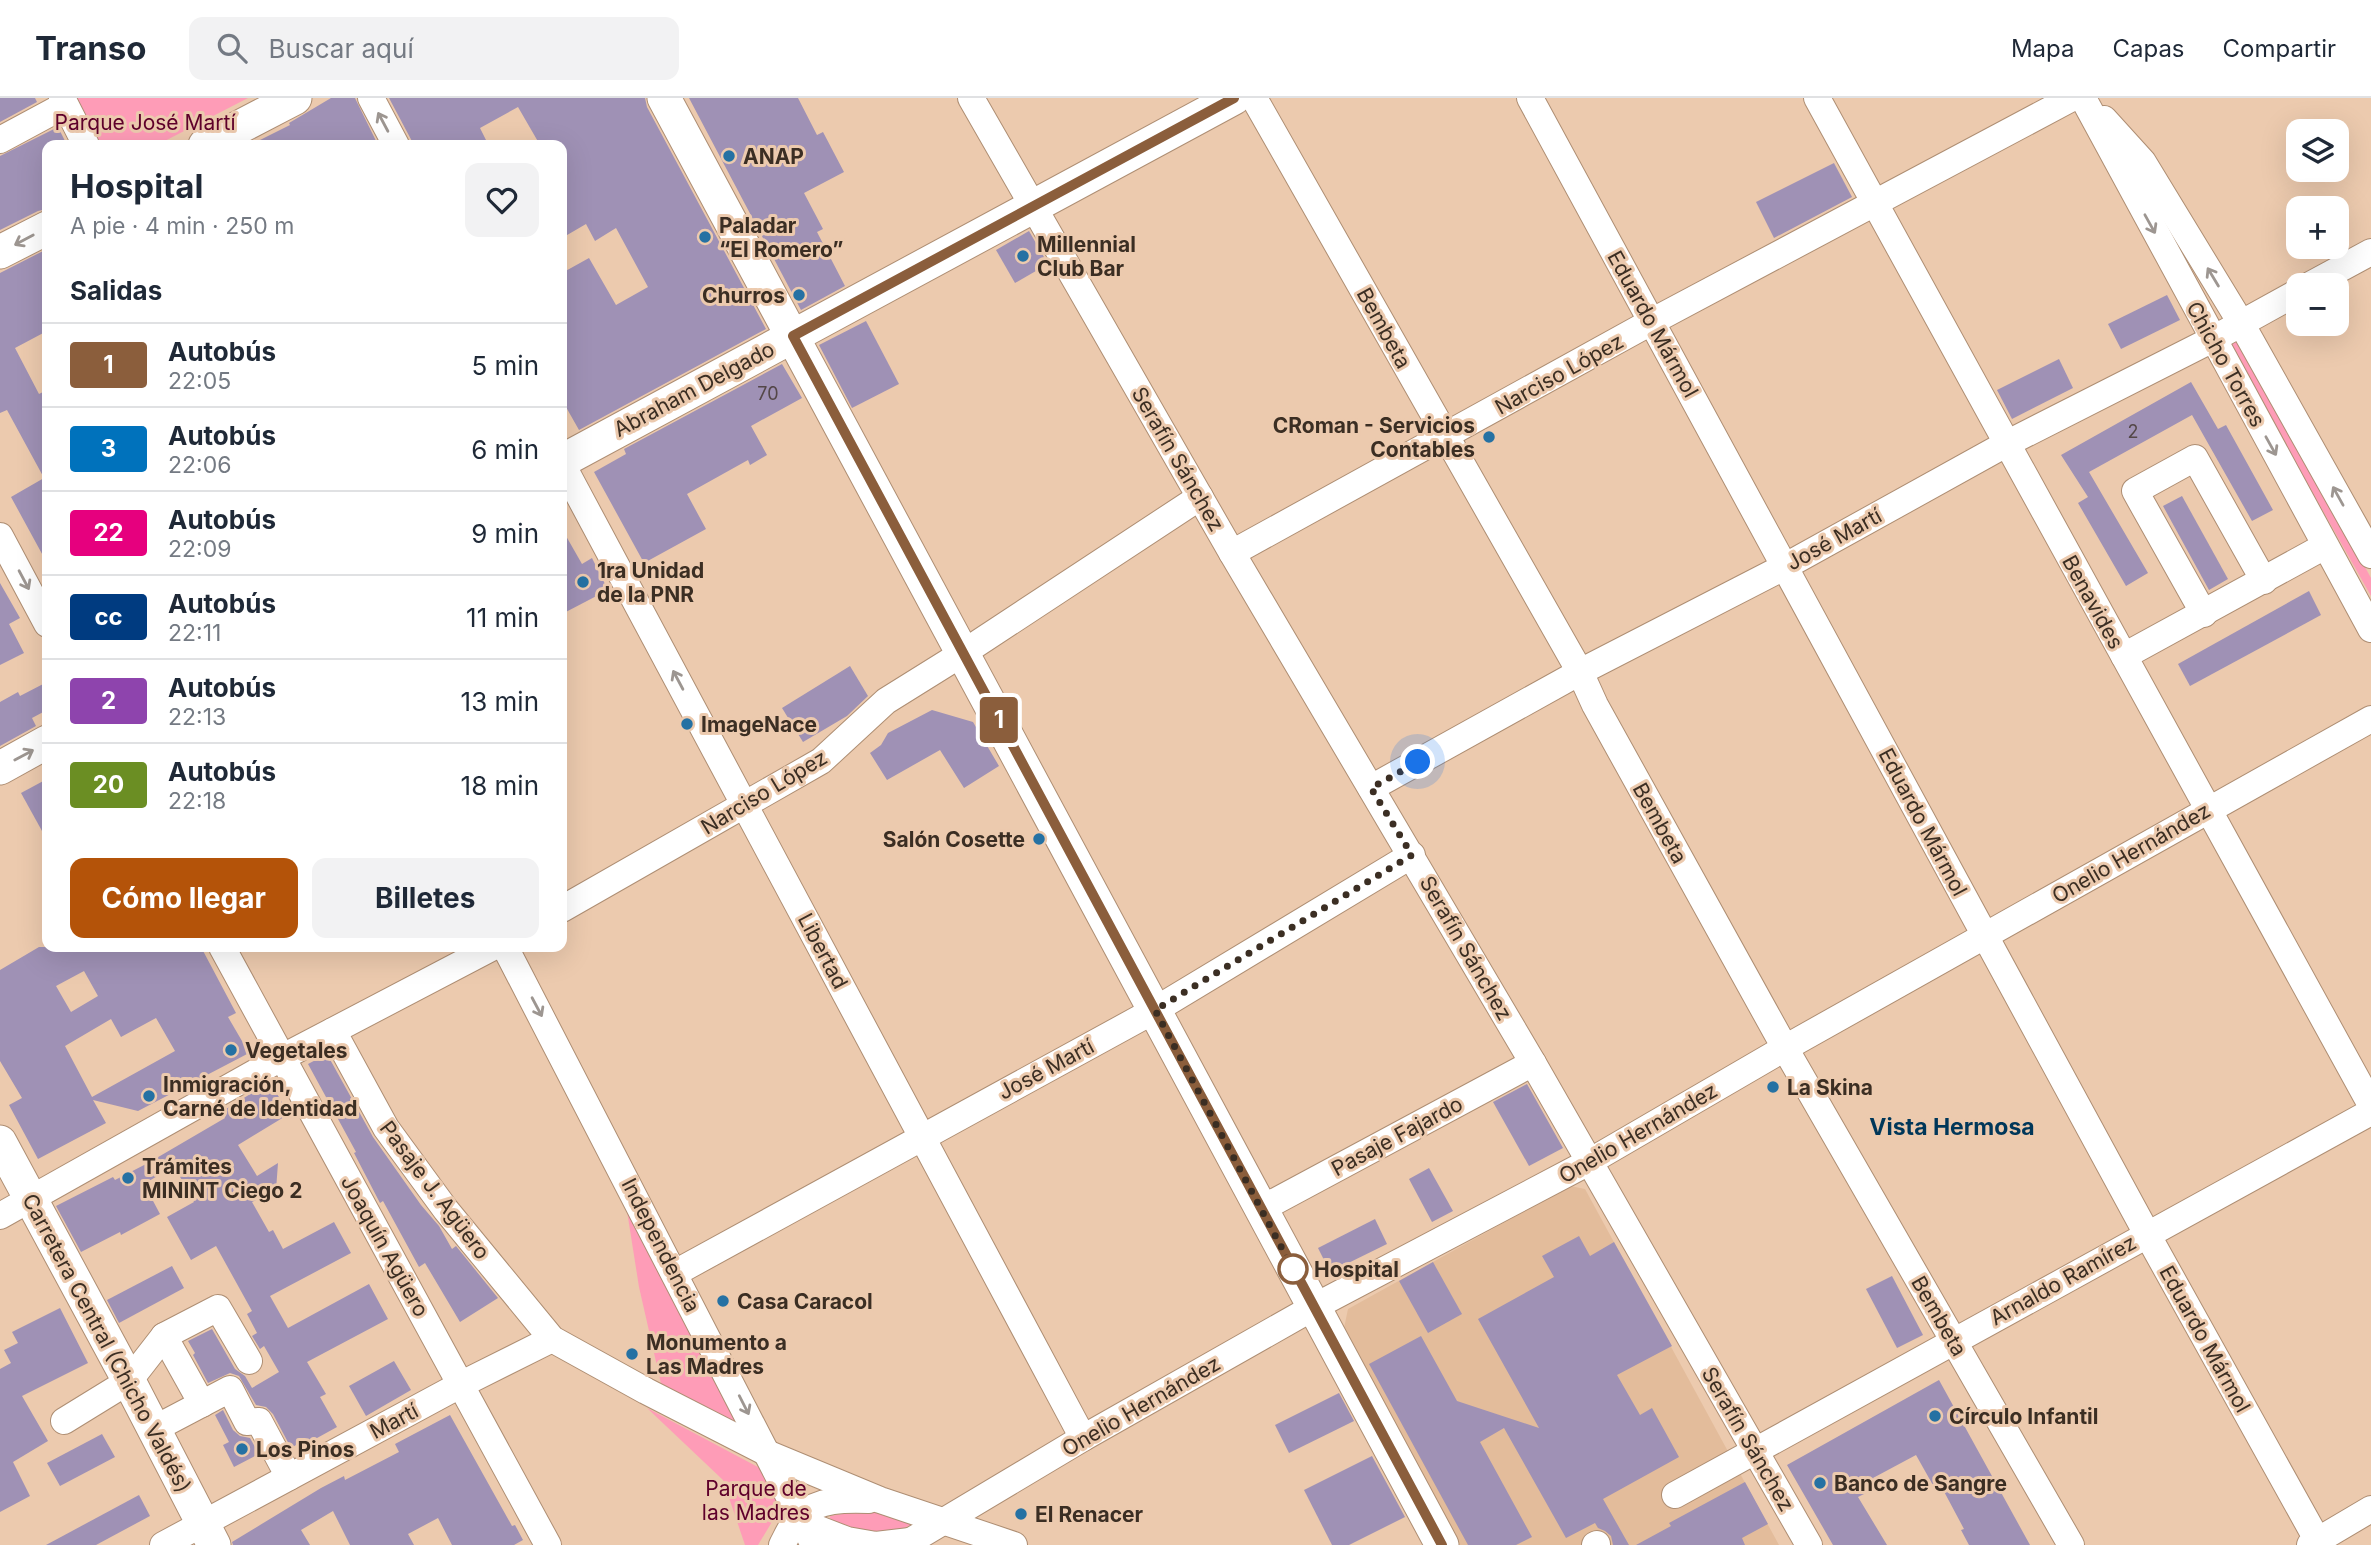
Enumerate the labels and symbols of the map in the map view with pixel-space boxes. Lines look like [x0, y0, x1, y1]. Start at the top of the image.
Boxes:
park label: Parque José Martí [55, 110, 236, 135]
one-way arrow [376, 112, 390, 132]
place label: ANAP [743, 144, 804, 169]
marker: ANAP [721, 148, 737, 164]
place label: Paladar “El Romero” [719, 213, 843, 262]
one-way arrow [2143, 214, 2157, 234]
marker: Paladar “El Romero” [697, 229, 713, 245]
place label: Millennial Club Bar [1037, 232, 1136, 281]
one-way arrow [14, 233, 34, 247]
street label: Eduardo Mármol [1602, 246, 1704, 402]
marker: Millennial Club Bar [1015, 248, 1031, 264]
one-way arrow [2206, 267, 2220, 287]
place label: Churros [702, 283, 785, 308]
street label: Bembeta [1352, 283, 1416, 373]
marker: Churros [791, 287, 807, 303]
street label: Chicho Torres [2181, 297, 2271, 431]
street label: Narciso López [1491, 328, 1627, 420]
street label: Abraham Delgado [609, 336, 779, 442]
house number: 70 [757, 383, 779, 404]
street label: Serafín Sánchez [1127, 383, 1229, 535]
place label: CRoman - Servicios Contables [1273, 413, 1475, 462]
house number: 2 [2128, 421, 2138, 442]
marker: CRoman - Servicios Contables [1481, 429, 1497, 445]
one-way arrow [2264, 435, 2278, 455]
one-way arrow [2331, 486, 2345, 506]
street label: José Martí [1782, 502, 1887, 575]
street label: Benavides [2057, 551, 2129, 653]
place label: 1ra Unidad de la PNR [597, 558, 704, 607]
one-way arrow [17, 569, 31, 590]
marker: 1ra Unidad de la PNR [575, 574, 591, 590]
one-way arrow [671, 670, 684, 691]
line badge: 1 [976, 697, 1022, 743]
place label: ImageNace [701, 712, 817, 737]
marker: ImageNace [679, 716, 695, 732]
your location [1400, 744, 1435, 779]
street label: Eduardo Mármol [1874, 744, 1972, 900]
street label: Narciso López [696, 745, 832, 839]
one-way arrow [13, 748, 33, 762]
street label: Bembeta [1628, 778, 1692, 868]
street label: Onelio Hernández [2047, 798, 2215, 908]
place label: Salón Cosette [883, 827, 1025, 852]
marker: Salón Cosette [1031, 831, 1047, 847]
street label: Serafín Sánchez [1415, 872, 1517, 1024]
street label: Libertad [793, 909, 853, 993]
one-way arrow [531, 996, 544, 1017]
street label: José Martí [994, 1033, 1099, 1105]
place label: Vegetales [245, 1038, 348, 1063]
marker: Vegetales [223, 1042, 239, 1058]
place label: Inmigración, Carné de Identidad [163, 1072, 357, 1121]
place label: La Skina [1787, 1075, 1873, 1100]
street label: Onelio Hernández [1554, 1078, 1722, 1188]
marker: La Skina [1765, 1079, 1781, 1095]
marker: Inmigración, Carné de Identidad [141, 1088, 157, 1104]
street label: Pasaje Fajardo [1327, 1091, 1467, 1181]
district label: Vista Hermosa [1869, 1113, 2035, 1141]
street label: Pasaje J. Agüero [375, 1116, 495, 1264]
place label: Trámites MININT Ciego 2 [142, 1154, 302, 1203]
marker: Trámites MININT Ciego 2 [120, 1170, 136, 1186]
street label: Joaquín Agüero [336, 1171, 434, 1321]
street label: Independencia [616, 1174, 706, 1316]
street label: Carretera Central (Chicho Valdés) [17, 1189, 197, 1497]
street label: Arnaldo Ramírez [1986, 1230, 2140, 1330]
marker: Hospital [1278, 1254, 1308, 1284]
place label: Hospital [1314, 1257, 1399, 1282]
street label: Eduardo Mármol [2154, 1261, 2256, 1417]
street label: Bembeta [1906, 1272, 1972, 1360]
place label: Casa Caracol [737, 1289, 873, 1314]
marker: Casa Caracol [715, 1293, 731, 1309]
place label: Monumento a Las Madres [646, 1330, 787, 1379]
marker: Monumento a Las Madres [624, 1346, 640, 1362]
street label: Onelio Hernández [1057, 1351, 1225, 1461]
street label: Serafín Sánchez [1697, 1363, 1799, 1515]
one-way arrow [737, 1394, 751, 1415]
street label: Martí [366, 1398, 423, 1444]
place label: Círculo Infantil [1949, 1404, 2099, 1429]
marker: Círculo Infantil [1927, 1408, 1943, 1424]
place label: Los Pinos [256, 1437, 355, 1462]
marker: Los Pinos [234, 1441, 250, 1457]
place label: Banco de Sangre [1834, 1471, 2007, 1496]
marker: Banco de Sangre [1812, 1475, 1828, 1491]
park label: Parque de las Madres [702, 1476, 810, 1525]
place label: El Renacer [1035, 1502, 1144, 1527]
marker: El Renacer [1013, 1506, 1029, 1522]

